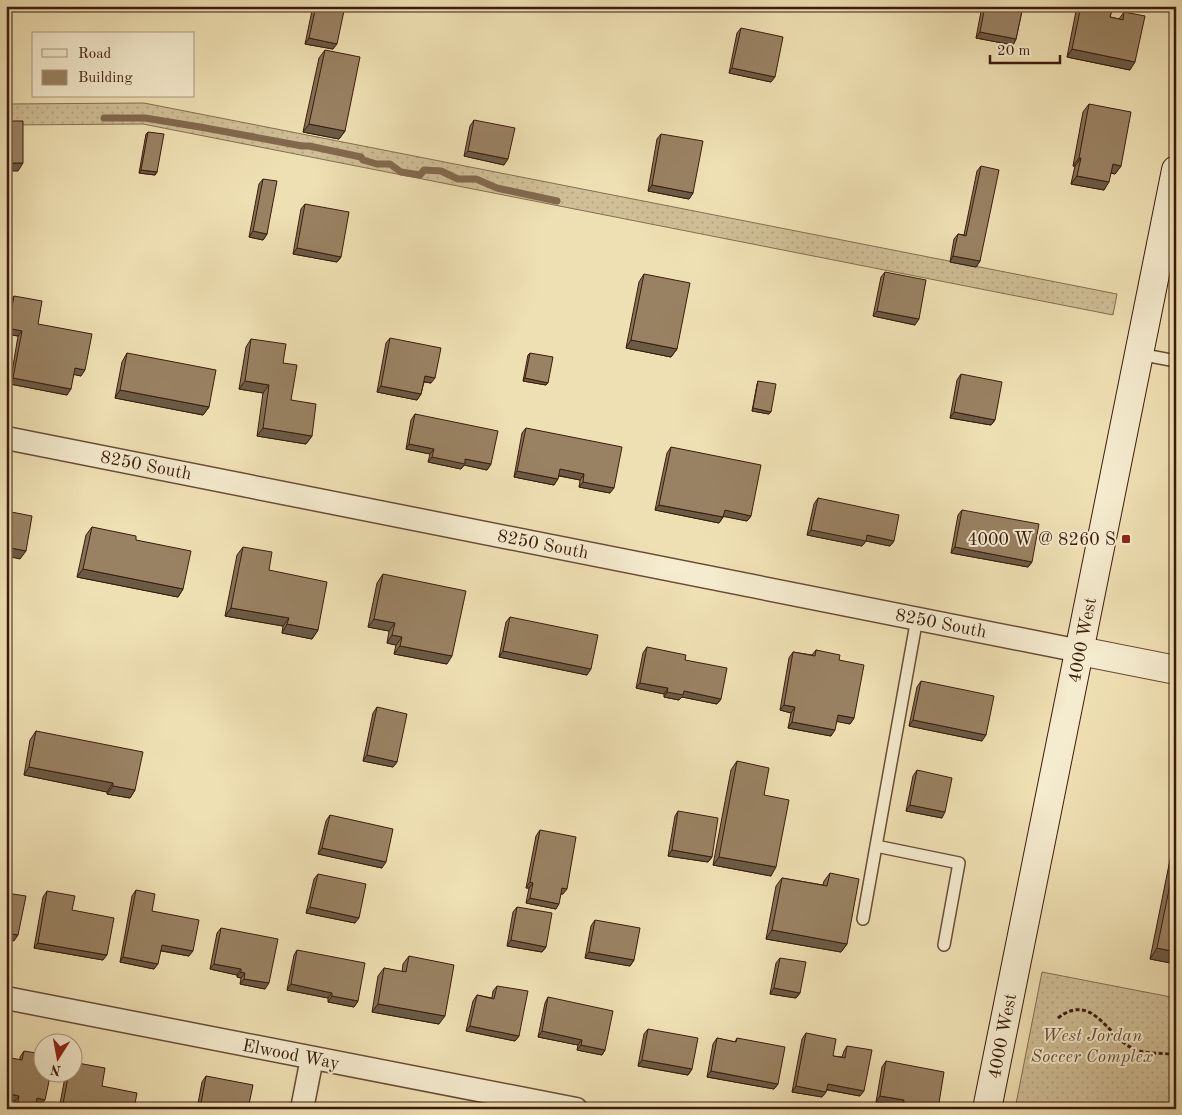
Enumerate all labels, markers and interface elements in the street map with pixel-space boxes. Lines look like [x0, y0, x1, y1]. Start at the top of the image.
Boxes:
legend [32, 32, 195, 98]
scale bar [990, 32, 1060, 64]
text: 20 m [997, 44, 1031, 59]
text: Road [78, 47, 112, 62]
text: Building [78, 71, 133, 86]
street label: 8250 South [99, 448, 193, 484]
street label: 8250 South [496, 527, 590, 563]
place label: 4000 W @ 8260 S [967, 531, 1116, 549]
marker: 4000 W @ 8260 S [1120, 533, 1132, 545]
street label: 4000 West [1066, 596, 1100, 684]
street label: 8250 South [894, 606, 988, 642]
street label: 4000 West [986, 992, 1020, 1080]
park label: West Jordan Soccer Complex [1031, 1027, 1153, 1066]
north arrow [32, 1032, 82, 1082]
street label: Elwood Way [241, 1037, 341, 1073]
text: N [49, 1062, 62, 1078]

